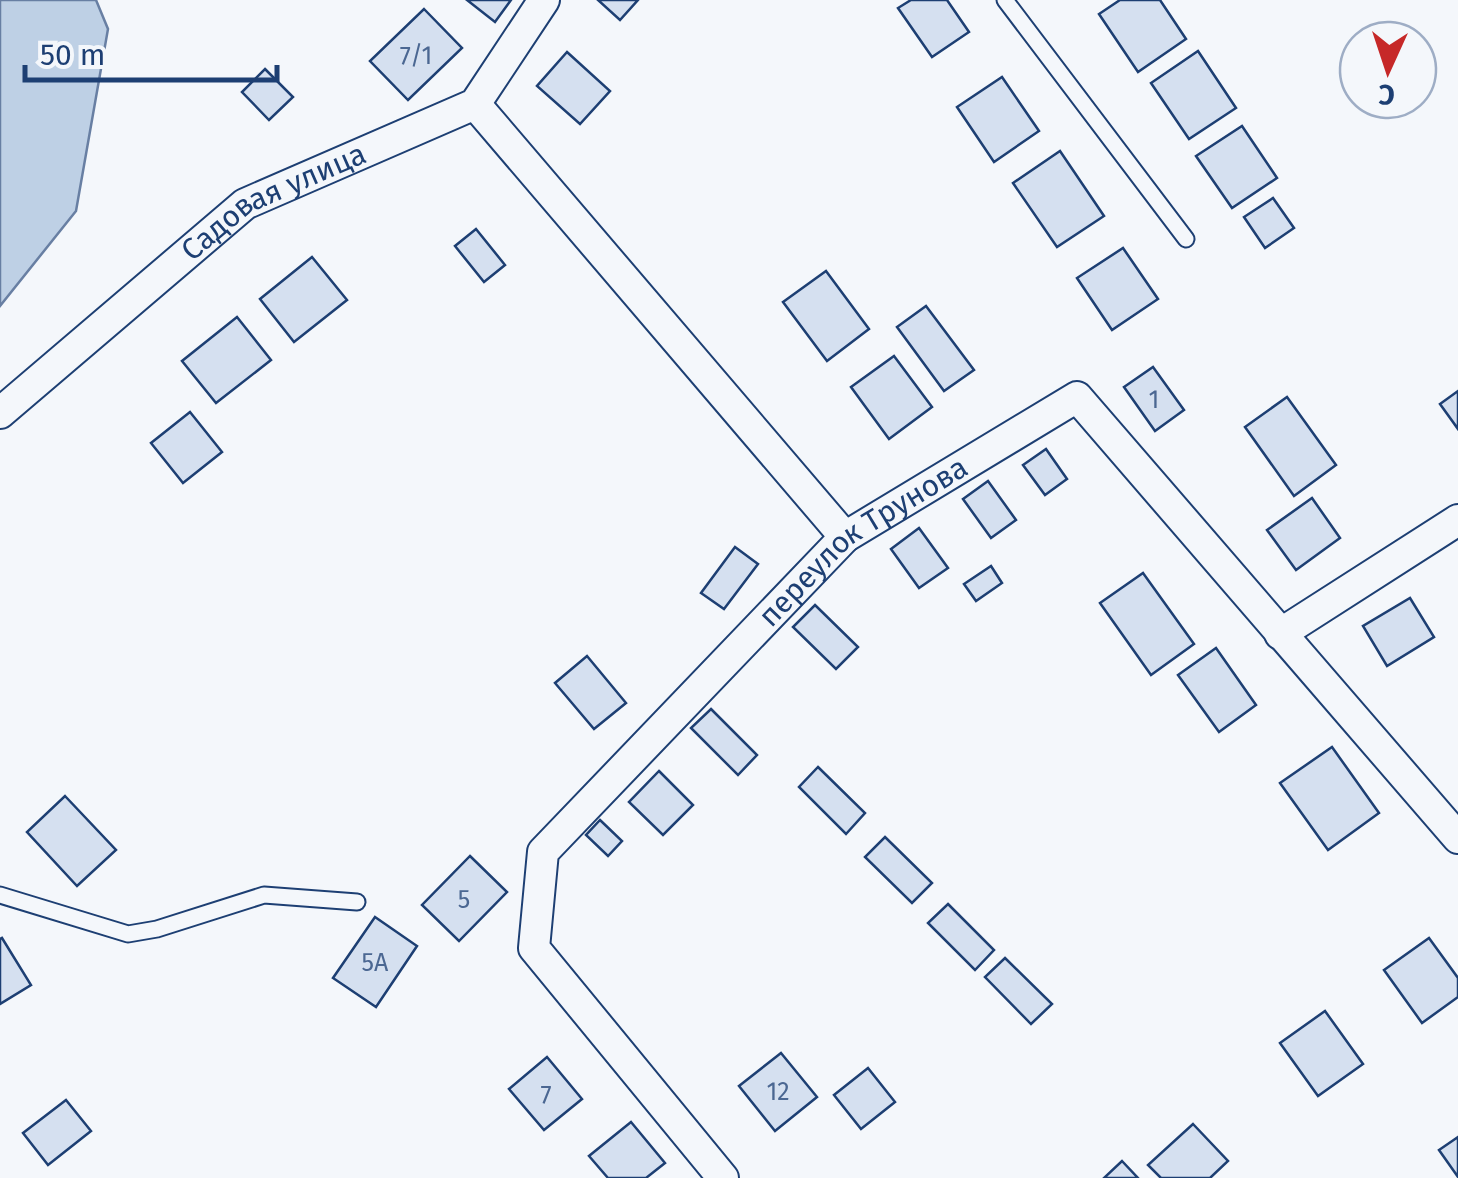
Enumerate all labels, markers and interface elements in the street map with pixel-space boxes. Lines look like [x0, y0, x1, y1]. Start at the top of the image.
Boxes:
scale bar [25, 20, 278, 82]
north arrow [1338, 20, 1438, 120]
text: 50 m [40, 37, 105, 73]
house number: 7/1 [400, 41, 432, 71]
text: С [1378, 78, 1396, 111]
street label: Садовая улица [174, 136, 371, 268]
house number: 1 [1149, 385, 1159, 415]
street label: переулок Трунова [751, 449, 974, 634]
house number: 5 [458, 885, 470, 915]
house number: 5А [362, 948, 389, 978]
house number: 12 [766, 1077, 790, 1107]
house number: 7 [540, 1080, 552, 1110]

